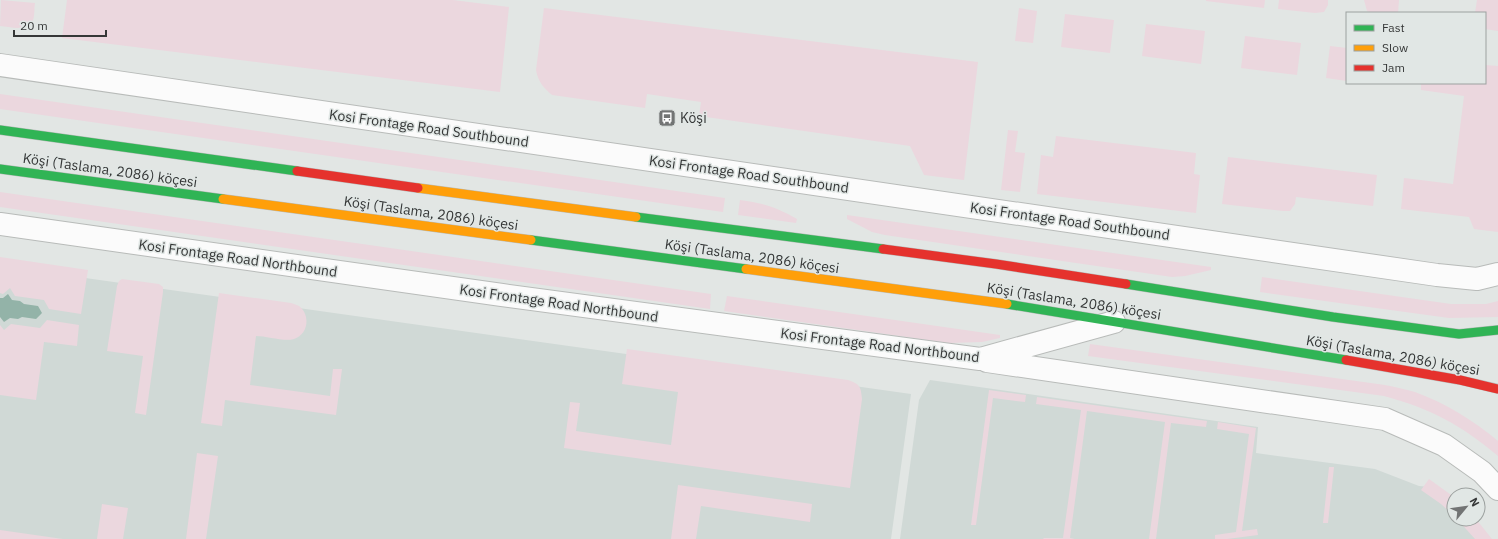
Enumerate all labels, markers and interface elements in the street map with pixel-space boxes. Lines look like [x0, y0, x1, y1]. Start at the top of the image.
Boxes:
scale bar [14, 12, 106, 38]
legend [1346, 12, 1486, 84]
text: 20 m [20, 18, 48, 33]
text: Fast [1382, 20, 1405, 35]
text: Slow [1382, 40, 1408, 55]
text: Jam [1382, 60, 1405, 75]
street label: Kosi Frontage Road Southbound [328, 105, 530, 151]
bus stop icon: Köşi [657, 108, 677, 128]
place label: Köşi [680, 109, 707, 127]
street label: Köşi (Taslama, 2086) köçesi [22, 149, 198, 191]
street label: Kosi Frontage Road Southbound [648, 151, 850, 197]
street label: Köşi (Taslama, 2086) köçesi [343, 192, 519, 234]
street label: Kosi Frontage Road Southbound [969, 198, 1171, 244]
street label: Kosi Frontage Road Northbound [138, 235, 338, 281]
street label: Köşi (Taslama, 2086) köçesi [664, 235, 840, 277]
street label: Köşi (Taslama, 2086) köçesi [986, 278, 1162, 324]
street label: Kosi Frontage Road Northbound [459, 280, 659, 326]
street label: Kosi Frontage Road Northbound [779, 324, 981, 366]
street label: Köşi (Taslama, 2086) köçesi [1305, 331, 1481, 379]
north arrow [1446, 487, 1486, 527]
text: N [1467, 495, 1483, 509]

